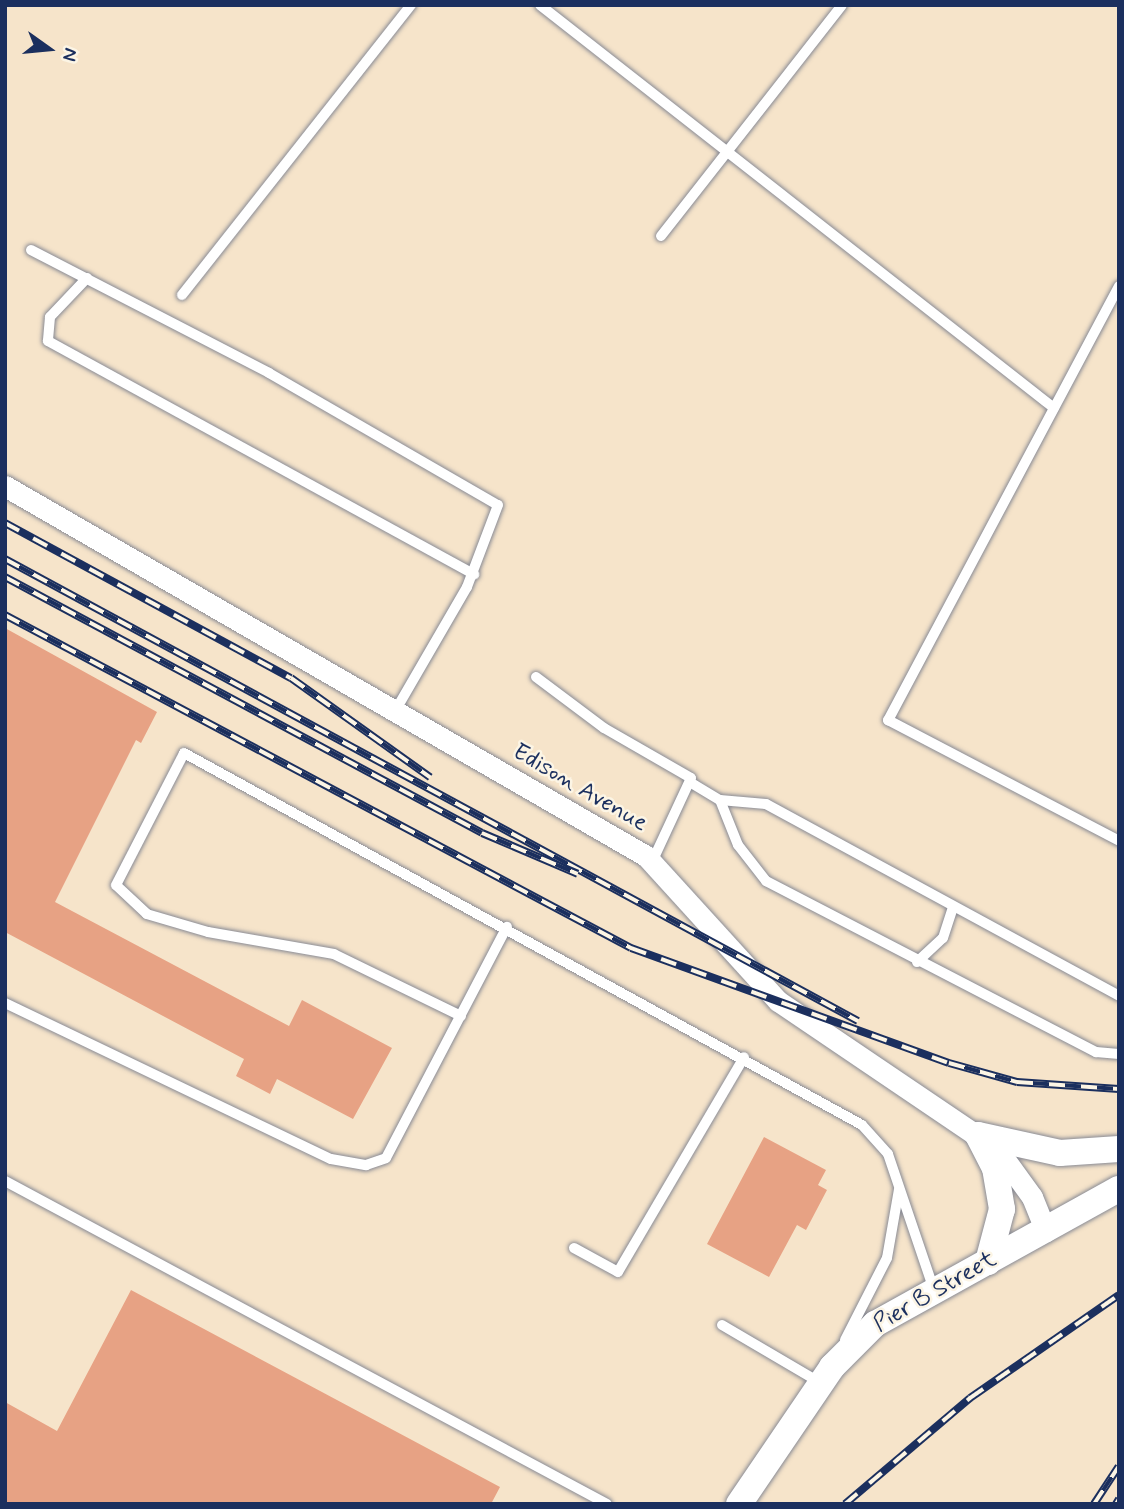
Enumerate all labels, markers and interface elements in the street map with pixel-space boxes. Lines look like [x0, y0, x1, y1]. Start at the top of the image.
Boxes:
north arrow [14, 14, 84, 84]
text: N [56, 45, 83, 64]
street label: Edison Avenue [507, 738, 653, 838]
street label: Pier B Street [869, 1245, 1001, 1339]

